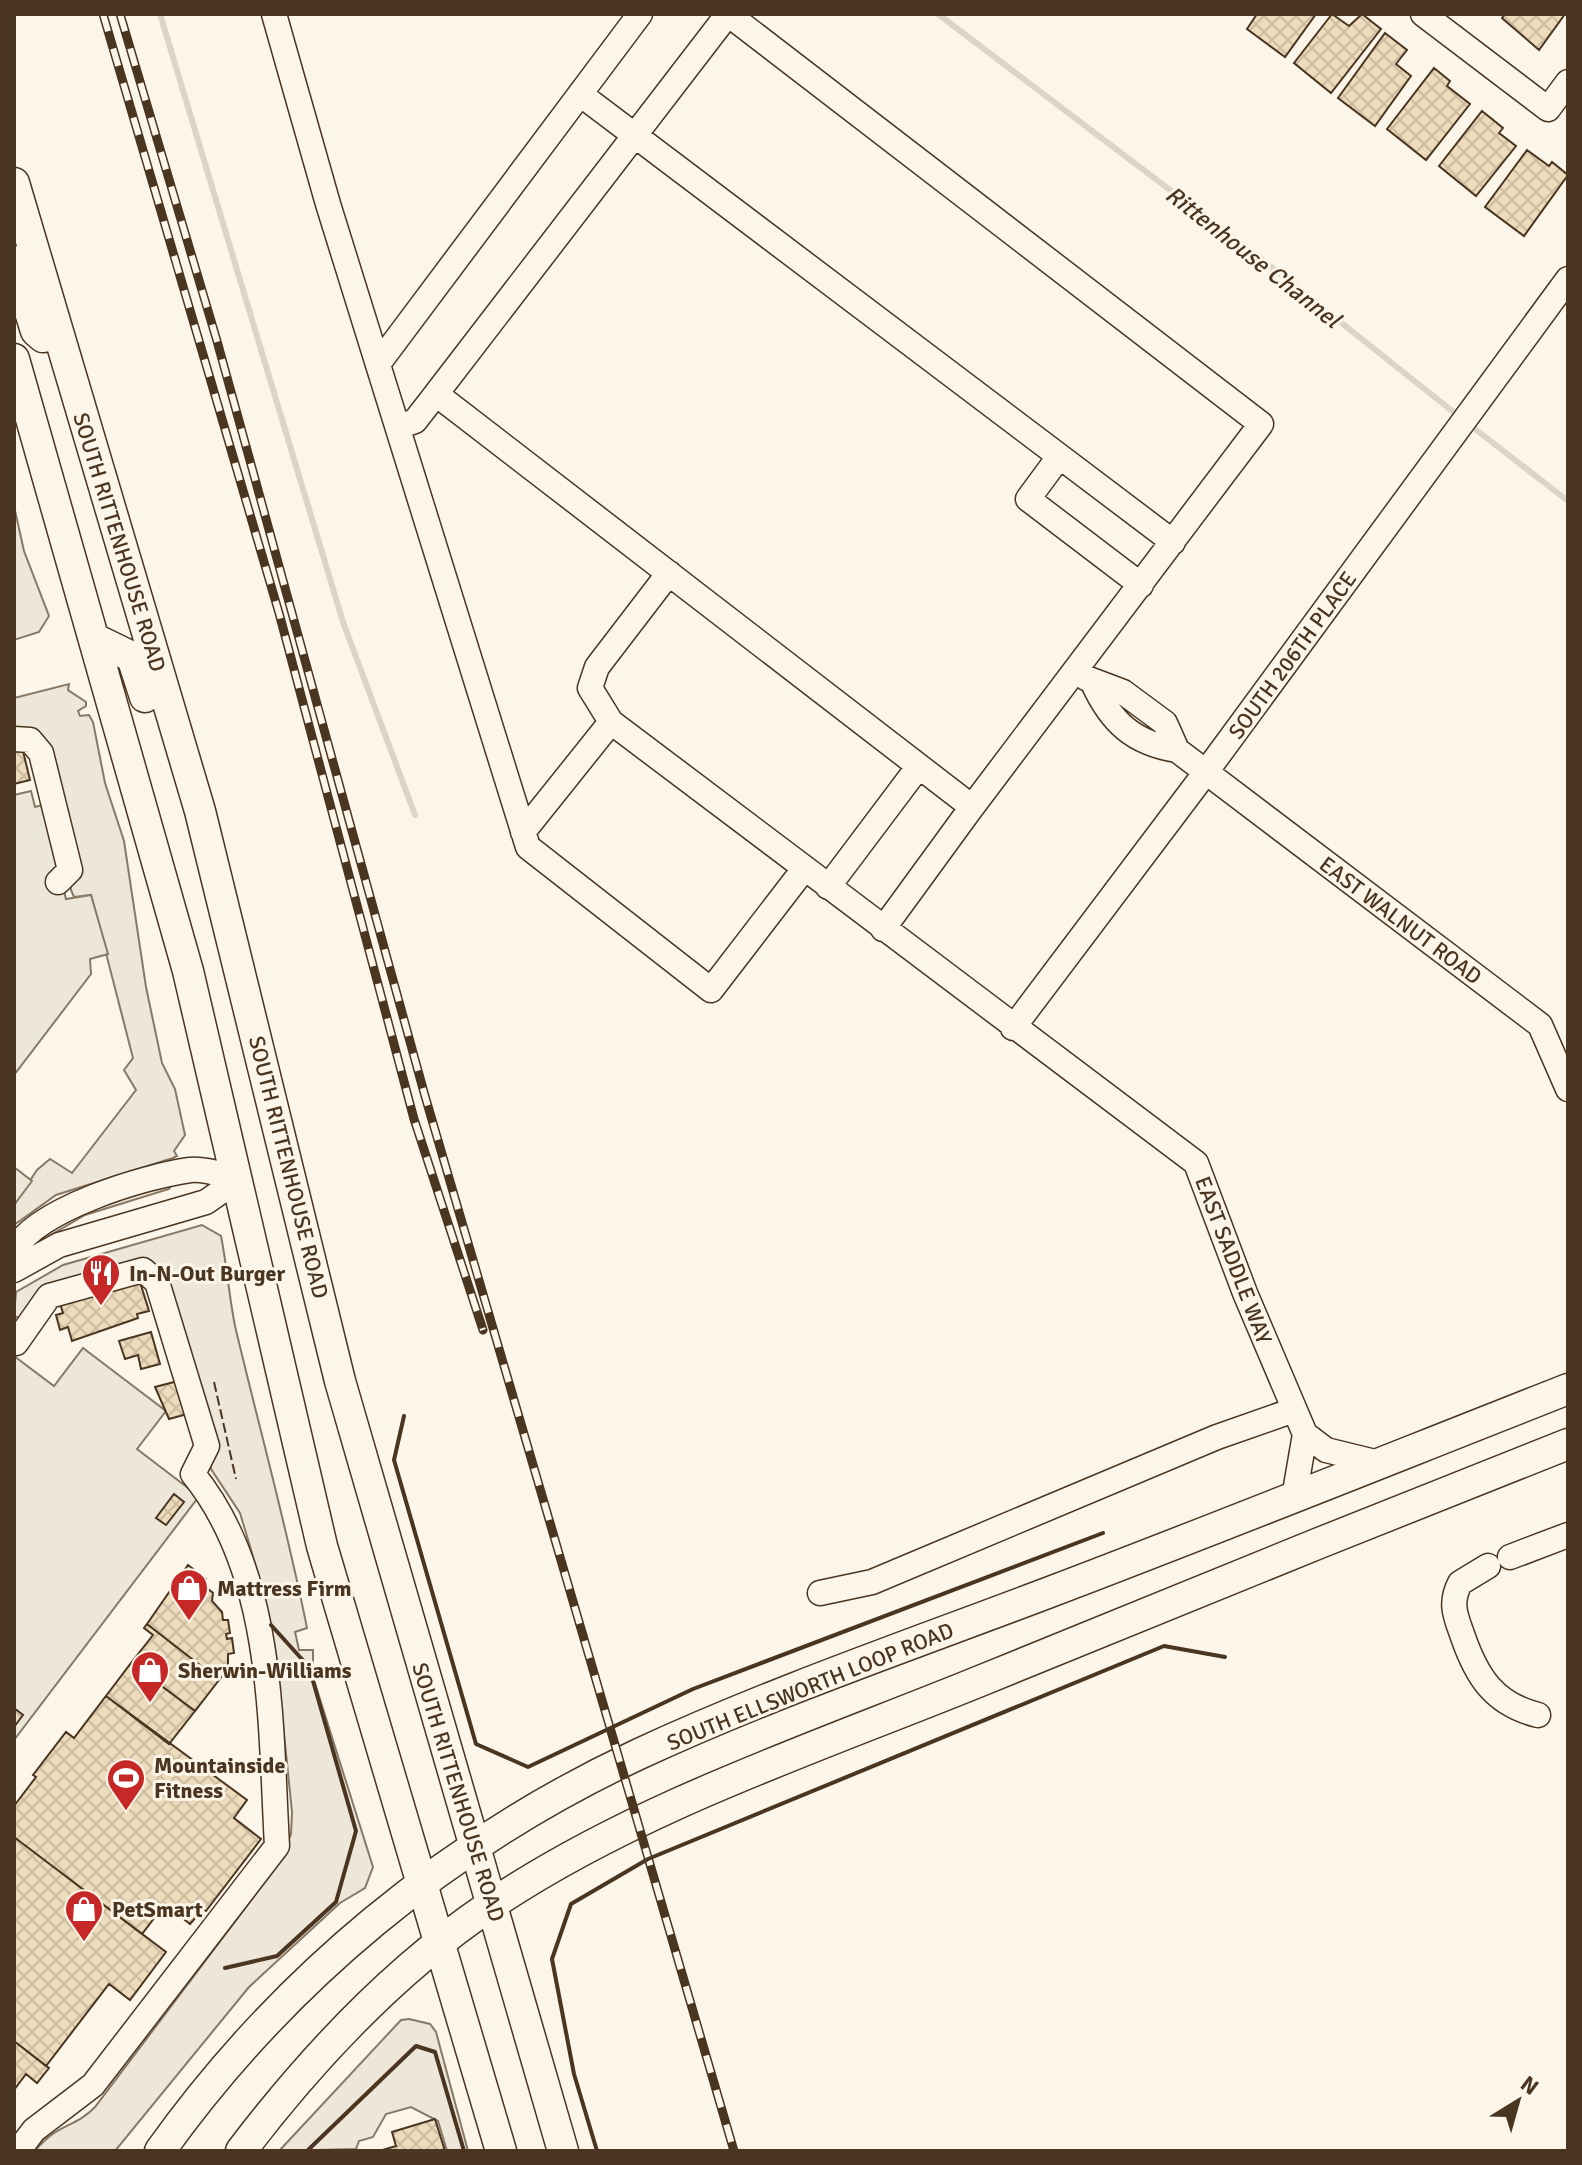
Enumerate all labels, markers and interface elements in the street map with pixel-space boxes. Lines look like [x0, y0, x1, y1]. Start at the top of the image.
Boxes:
water label: Rittenhouse Channel [1159, 179, 1348, 336]
street label: SOUTH RITTENHOUSE ROAD [67, 409, 172, 675]
street label: SOUTH 206TH PLACE [1223, 566, 1362, 744]
street label: EAST WALNUT ROAD [1314, 851, 1487, 990]
street label: SOUTH RITTENHOUSE ROAD [243, 1033, 334, 1301]
street label: EAST SADDLE WAY [1189, 1173, 1278, 1348]
restaurant icon: In-N-Out Burger [80, 1252, 122, 1307]
place label: In-N-Out Burger [129, 1260, 285, 1287]
shop icon: Mattress Firm [168, 1567, 210, 1622]
place label: Mattress Firm [217, 1575, 352, 1602]
street label: SOUTH ELLSWORTH LOOP ROAD [663, 1616, 958, 1756]
shop icon: Sherwin-Williams [129, 1649, 171, 1704]
place label: Sherwin-Williams [178, 1657, 352, 1684]
street label: SOUTH RITTENHOUSE ROAD [406, 1659, 511, 1925]
place label: Mountainside Fitness [154, 1752, 285, 1804]
sports icon: Mountainside Fitness [105, 1757, 147, 1812]
shop icon: PetSmart [63, 1888, 105, 1943]
place label: PetSmart [112, 1896, 203, 1923]
north arrow [1478, 2061, 1558, 2141]
text: N [1515, 2070, 1544, 2101]

